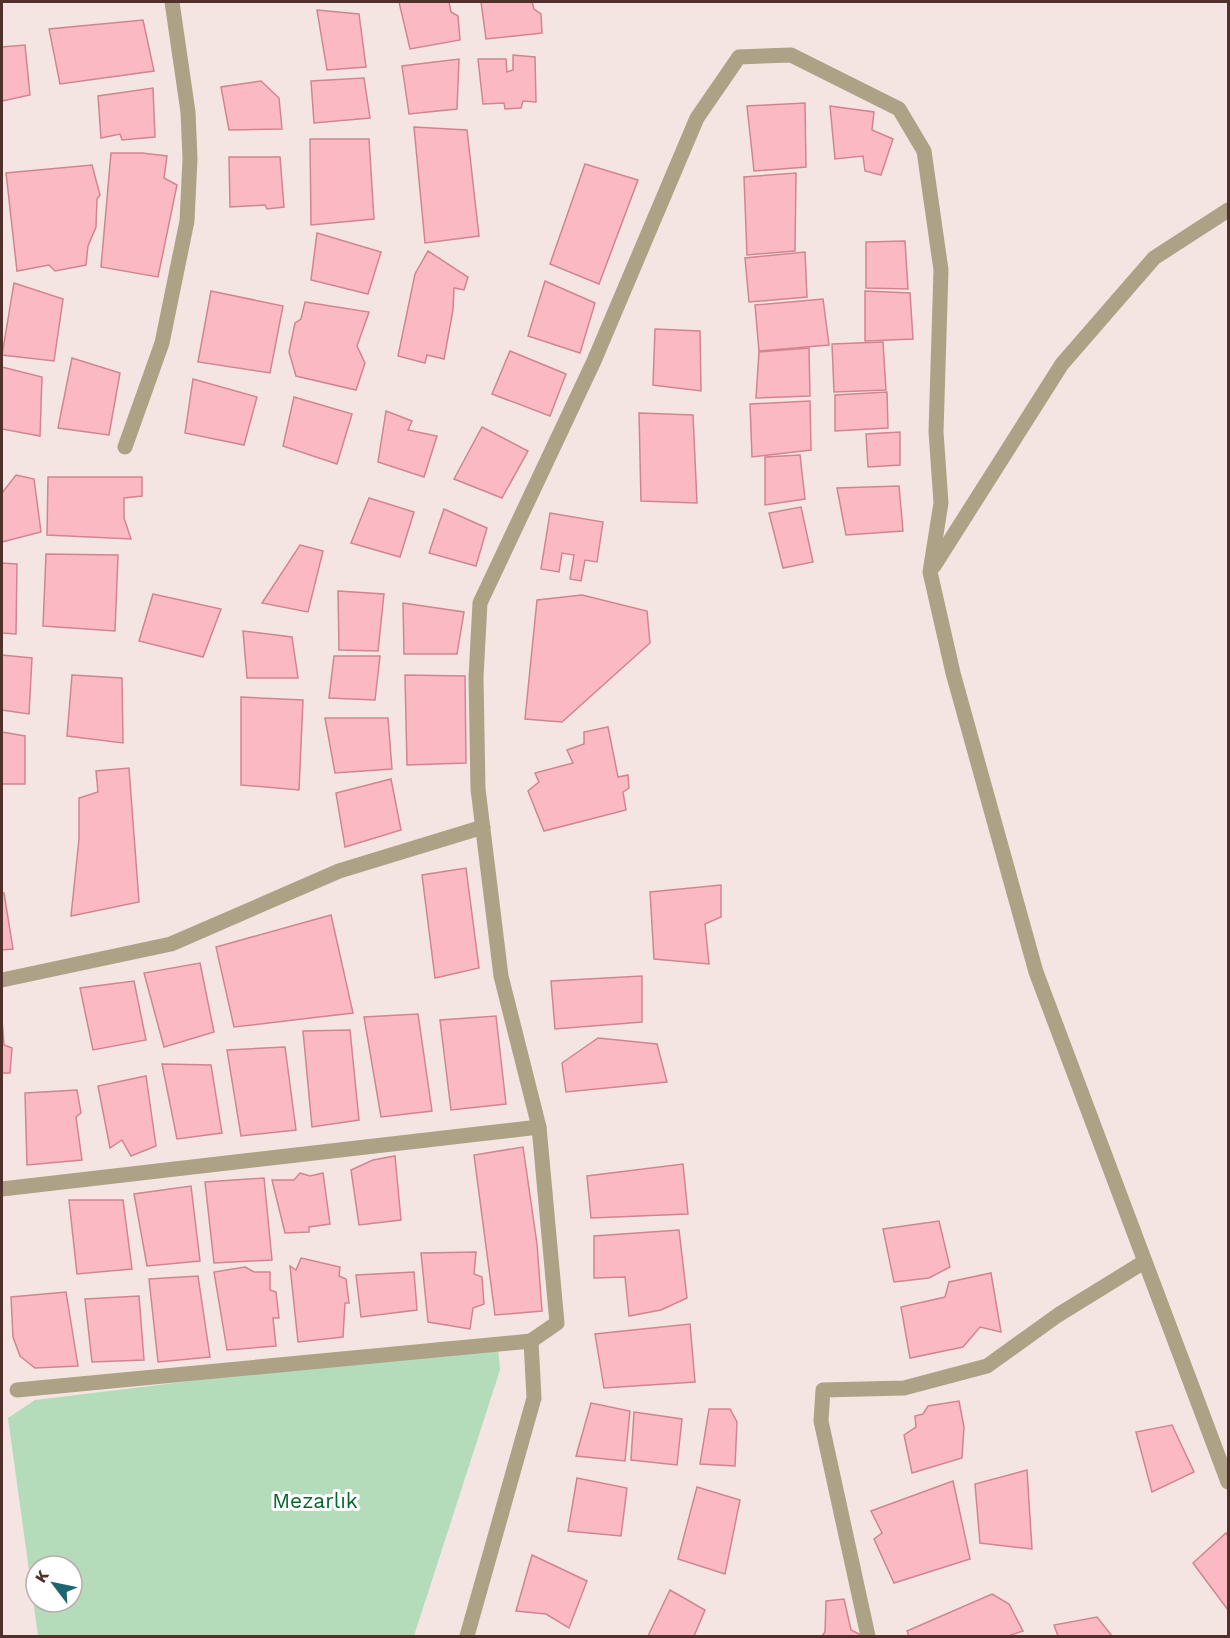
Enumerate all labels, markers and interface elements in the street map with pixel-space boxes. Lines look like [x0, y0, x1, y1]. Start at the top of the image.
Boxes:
park label: Mezarlık [272, 1488, 358, 1513]
north arrow [24, 1554, 84, 1614]
text: K [31, 1567, 53, 1586]

